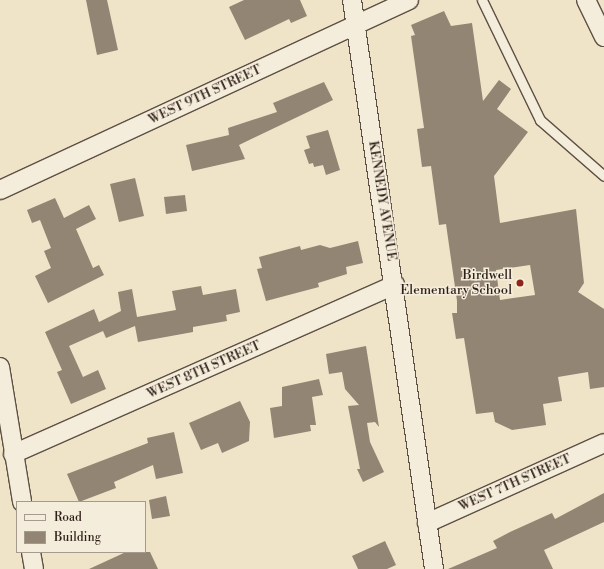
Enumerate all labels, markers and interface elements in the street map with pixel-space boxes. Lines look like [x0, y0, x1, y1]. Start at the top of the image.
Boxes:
street label: WEST 9TH STREET [146, 62, 264, 128]
street label: KENNEDY AVENUE [365, 140, 399, 262]
place label: Birdwell Elementary School [400, 268, 512, 299]
marker: Birdwell Elementary School [515, 278, 525, 288]
street label: WEST 8TH STREET [145, 338, 263, 402]
street label: WEST 7TH STREET [456, 451, 574, 515]
legend [16, 501, 146, 553]
text: Road [54, 510, 82, 525]
text: Building [54, 530, 101, 545]

